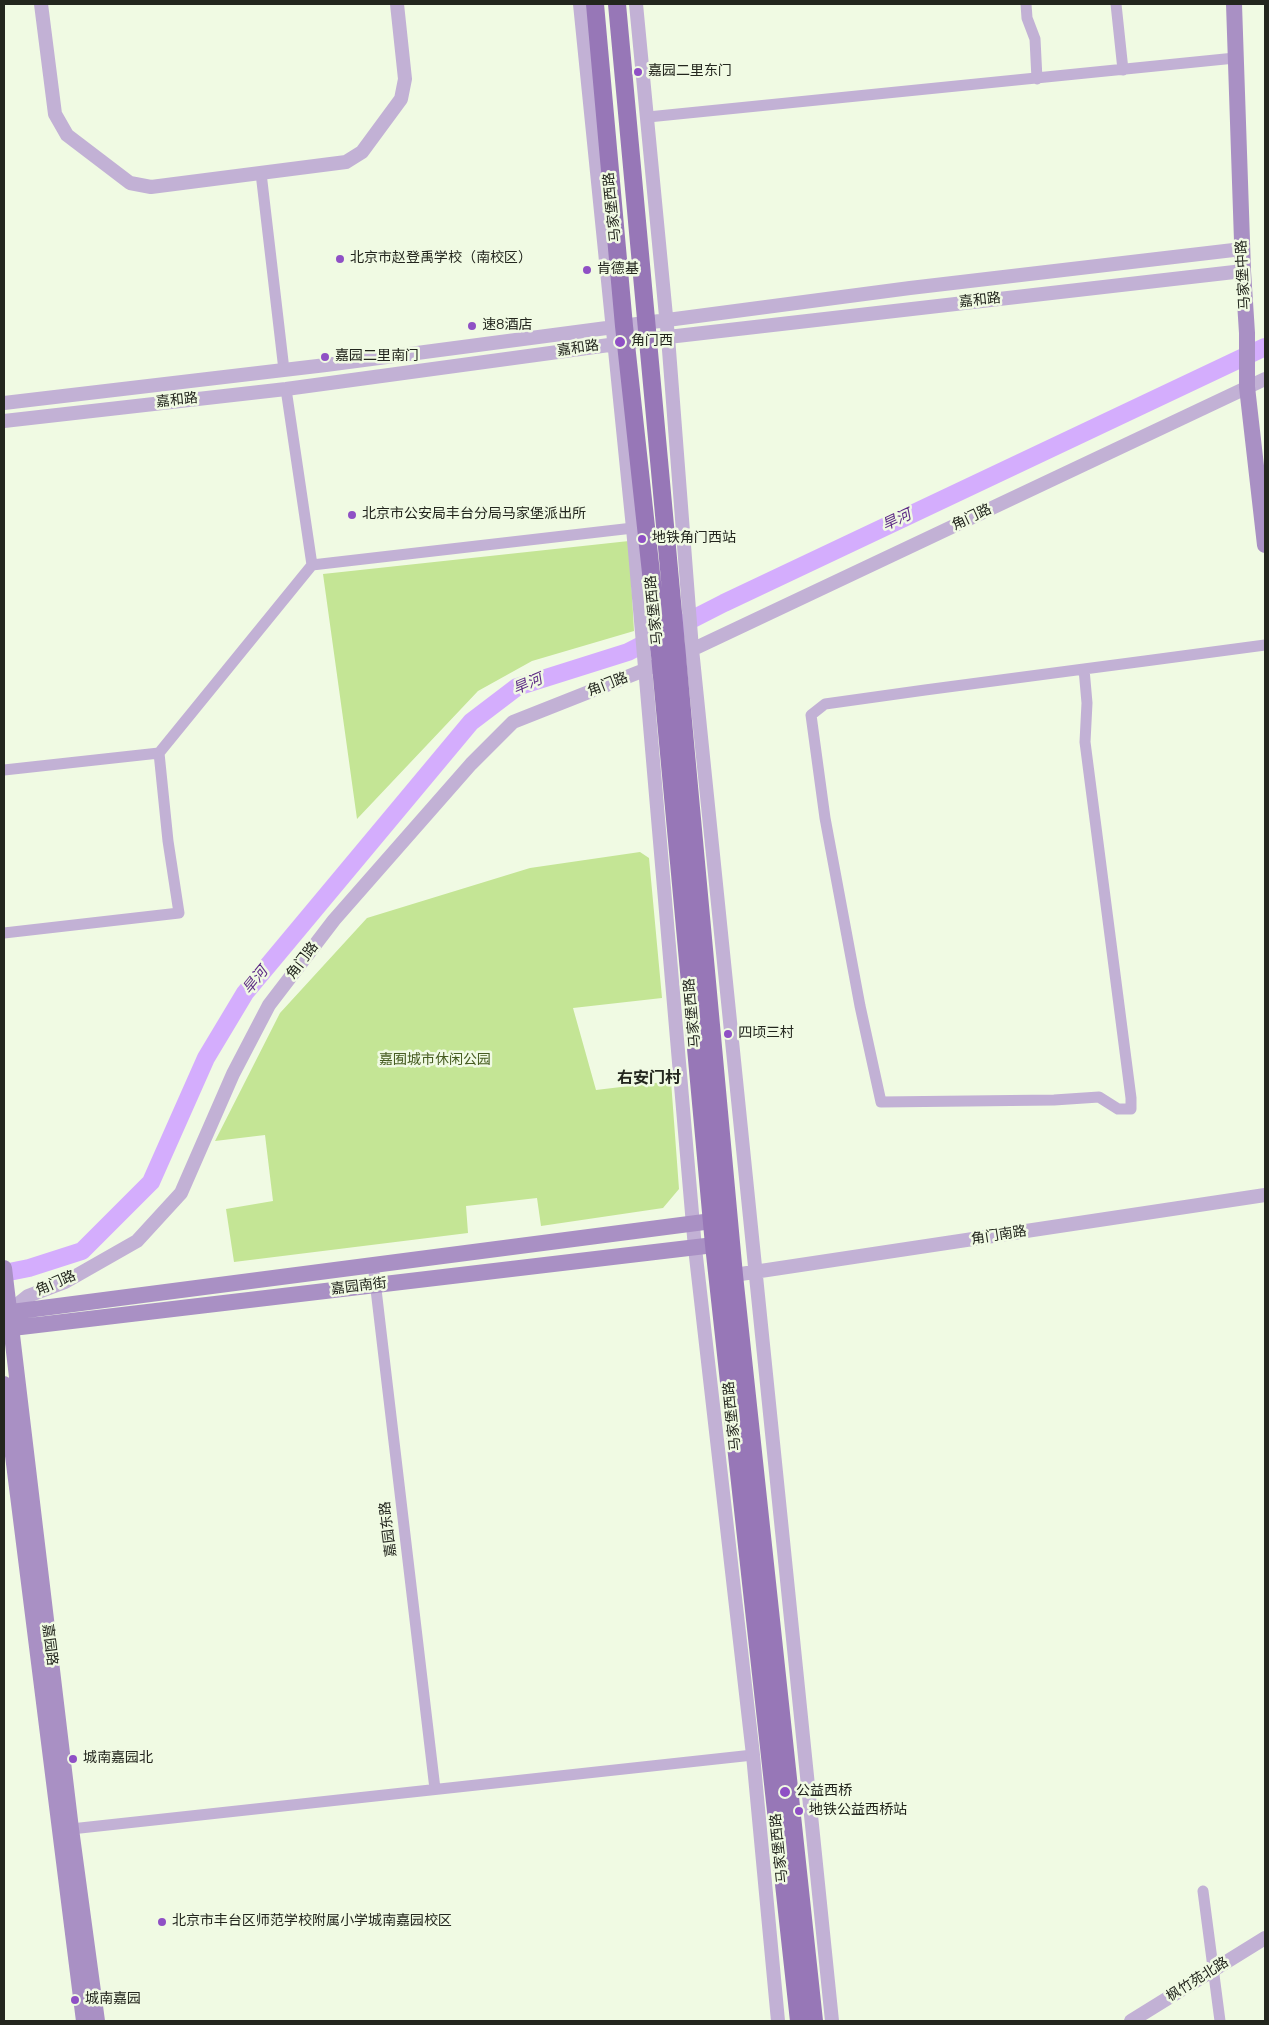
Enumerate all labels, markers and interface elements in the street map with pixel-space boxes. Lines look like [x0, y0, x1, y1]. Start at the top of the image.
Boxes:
place label: 嘉园二里东门 [648, 64, 732, 80]
marker: 嘉园二里东门 [632, 66, 644, 78]
street label: 马家堡西路 [601, 171, 625, 243]
street label: 马家堡中路 [1234, 240, 1254, 310]
place label: 北京市赵登禹学校（南校区） [350, 251, 532, 267]
marker: 北京市赵登禹学校（南校区） [334, 253, 346, 265]
place label: 肯德基 [597, 262, 639, 278]
marker: 肯德基 [581, 264, 593, 276]
street label: 嘉和路 [958, 290, 1002, 312]
place label: 速8酒店 [482, 318, 532, 334]
marker: 速8酒店 [466, 320, 478, 332]
place label: 角门西 [631, 334, 673, 350]
marker: 角门西 [613, 335, 627, 349]
street label: 嘉和路 [556, 338, 600, 360]
place label: 嘉园二里南门 [335, 349, 419, 365]
marker: 嘉园二里南门 [319, 351, 331, 363]
street label: 嘉和路 [155, 390, 199, 412]
street label: 角门路 [949, 502, 995, 534]
place label: 北京市公安局丰台分局马家堡派出所 [362, 507, 586, 523]
water label: 旱河 [880, 507, 914, 535]
marker: 北京市公安局丰台分局马家堡派出所 [346, 509, 358, 521]
place label: 地铁角门西站 [652, 531, 736, 547]
marker: 地铁角门西站 [636, 533, 648, 545]
street label: 马家堡西路 [643, 574, 667, 646]
street label: 角门路 [585, 670, 631, 700]
water label: 旱河 [511, 671, 545, 699]
street label: 角门路 [284, 939, 322, 983]
water label: 旱河 [240, 964, 272, 998]
street label: 马家堡西路 [682, 977, 704, 1049]
place label: 四顷三村 [738, 1026, 794, 1042]
marker: 四顷三村 [722, 1028, 734, 1040]
park label: 嘉囿城市休闲公园 [379, 1053, 491, 1069]
district label: 右安门村 [617, 1069, 681, 1089]
street label: 角门南路 [970, 1223, 1028, 1249]
street label: 角门路 [33, 1268, 79, 1300]
street label: 嘉园南街 [330, 1275, 388, 1299]
street label: 马家堡西路 [721, 1380, 745, 1452]
street label: 嘉园东路 [377, 1500, 401, 1558]
street label: 嘉园路 [38, 1623, 60, 1667]
place label: 城南嘉园北 [83, 1751, 153, 1767]
marker: 城南嘉园北 [67, 1753, 79, 1765]
place label: 公益西桥 [796, 1784, 852, 1800]
marker: 公益西桥 [778, 1785, 792, 1799]
place label: 地铁公益西桥站 [809, 1803, 907, 1819]
marker: 地铁公益西桥站 [793, 1805, 805, 1817]
street label: 马家堡西路 [768, 1812, 792, 1884]
place label: 北京市丰台区师范学校附属小学城南嘉园校区 [172, 1914, 452, 1930]
marker: 北京市丰台区师范学校附属小学城南嘉园校区 [156, 1916, 168, 1928]
street label: 枫竹苑北路 [1164, 1954, 1232, 2006]
place label: 城南嘉园 [85, 1992, 141, 2008]
marker: 城南嘉园 [69, 1994, 81, 2006]

